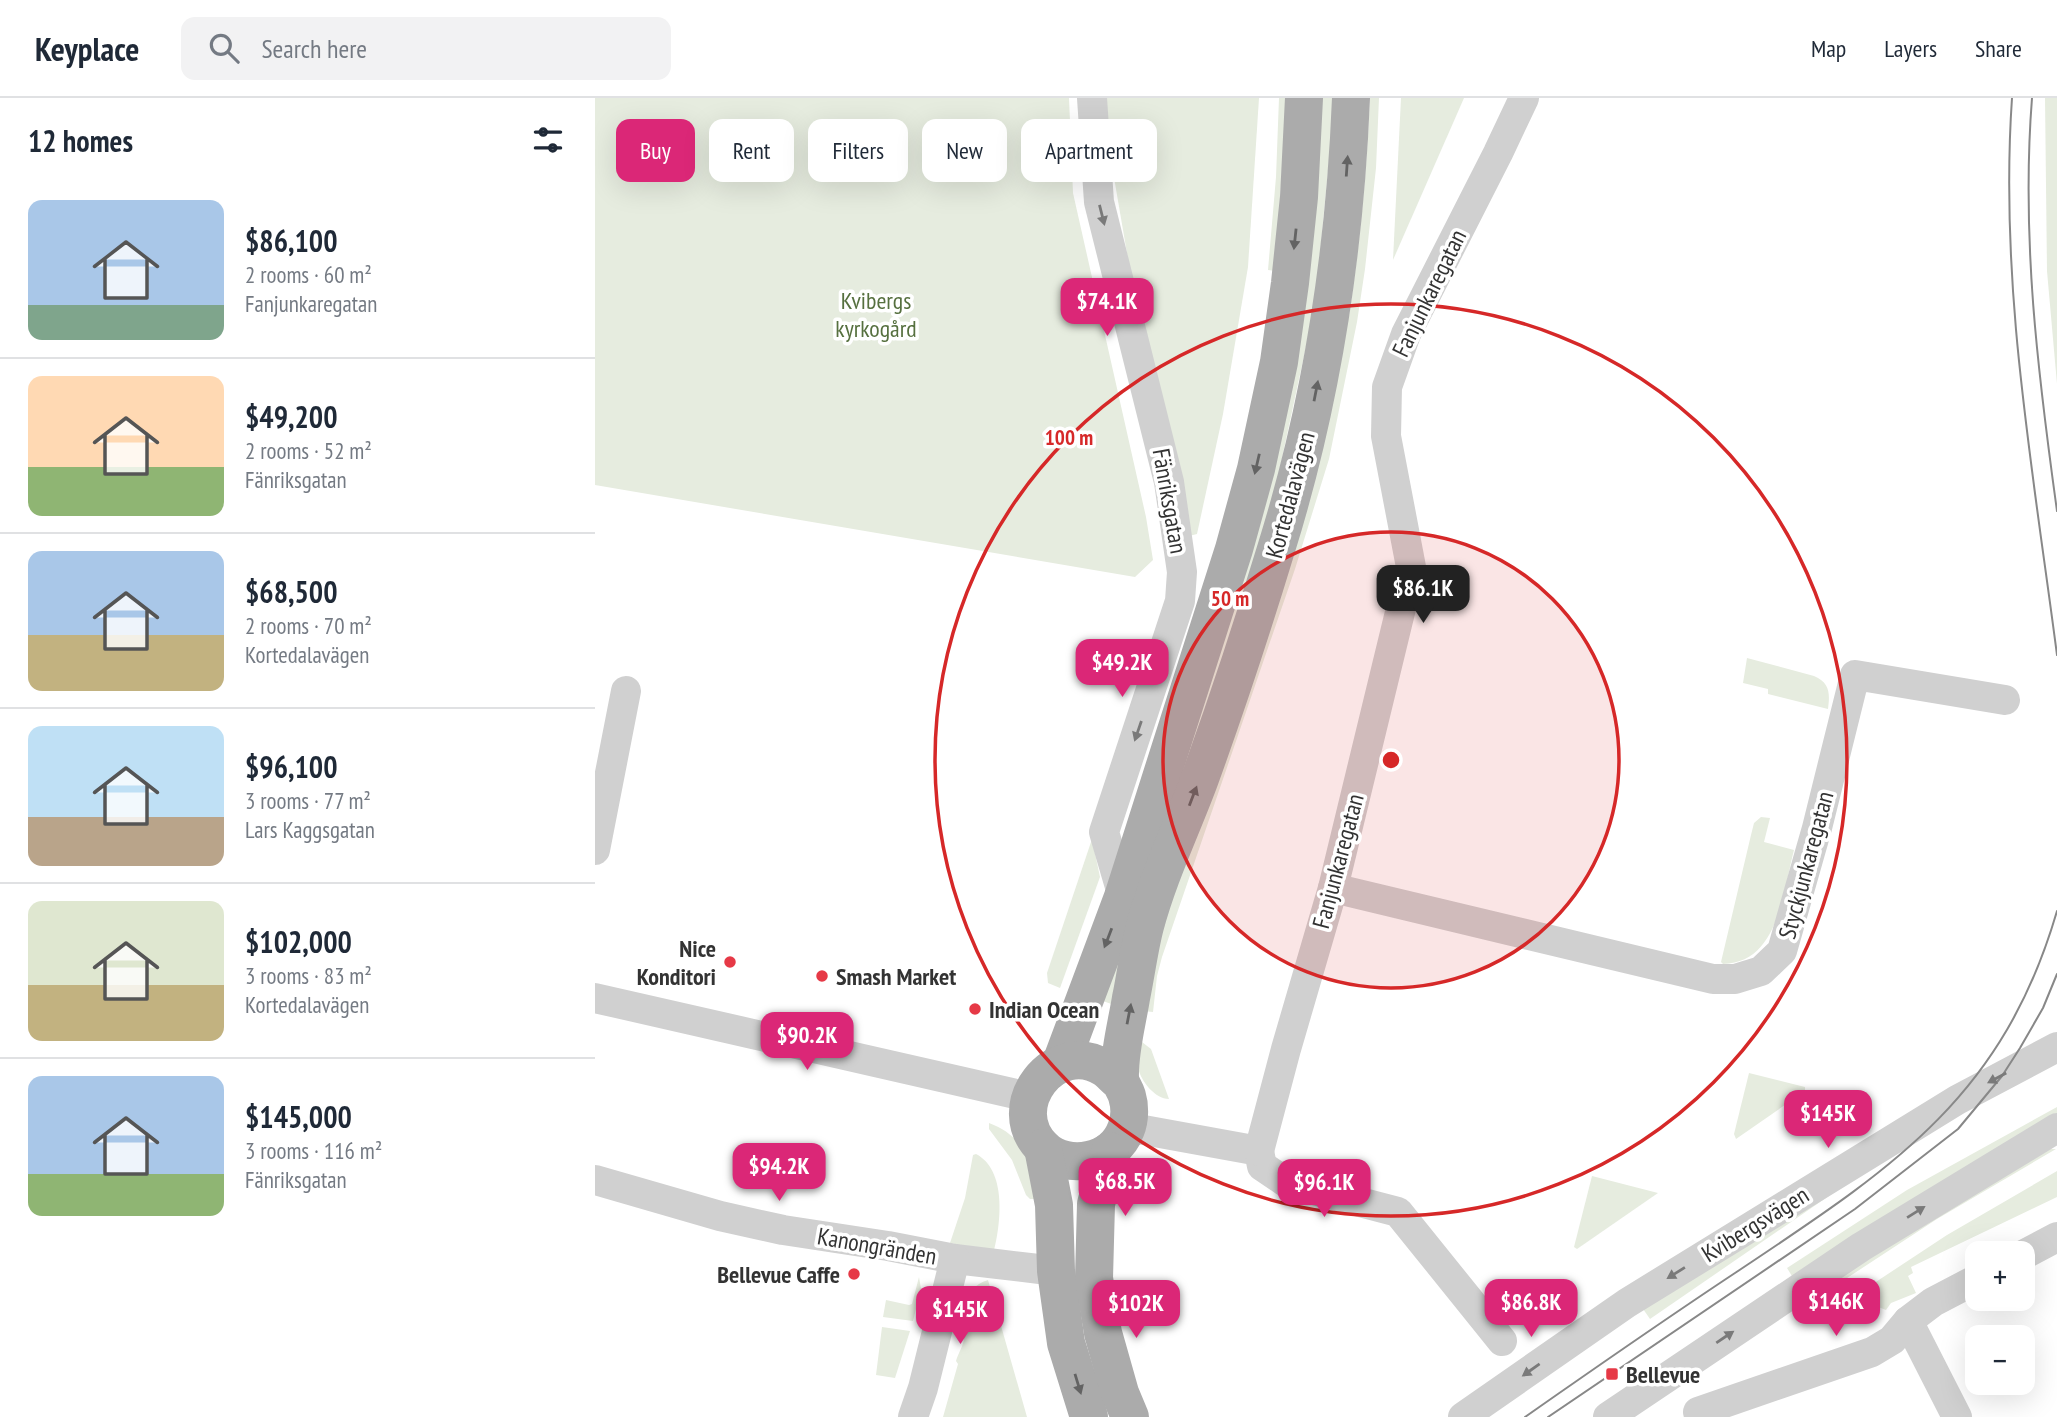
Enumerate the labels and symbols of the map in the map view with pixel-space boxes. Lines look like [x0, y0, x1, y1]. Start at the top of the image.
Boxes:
one-way arrow [1342, 155, 1353, 177]
one-way arrow [1097, 204, 1108, 226]
street label: Fanjunkaregatan [1385, 224, 1473, 362]
one-way arrow [1289, 229, 1300, 251]
pin: $74.1K [1050, 278, 1164, 338]
park label: Kvibergs kyrkogård [835, 285, 917, 344]
one-way arrow [1311, 380, 1322, 402]
text: 100 m [1045, 424, 1093, 451]
street label: Kortedalavägen [1258, 428, 1322, 562]
street label: Fänriksgatan [1146, 446, 1194, 556]
one-way arrow [1251, 453, 1262, 475]
pin: $86.1K [1366, 566, 1480, 625]
text: 50 m [1211, 585, 1249, 612]
pin: $49.2K [1065, 640, 1179, 699]
one-way arrow [1132, 721, 1143, 742]
centre of rings [1379, 748, 1403, 772]
one-way arrow [1188, 786, 1199, 807]
street label: Styckjunkaregatan [1771, 788, 1841, 942]
street label: Fanjunkaregatan [1305, 790, 1371, 932]
one-way arrow [1103, 927, 1114, 948]
place label: Nice Konditori [637, 933, 716, 992]
marker: Nice Konditori [722, 954, 738, 970]
place label: Smash Market [836, 961, 956, 992]
marker: Smash Market [814, 968, 830, 984]
place label: Indian Ocean [989, 994, 1099, 1025]
marker: Indian Ocean [967, 1001, 983, 1017]
one-way arrow [1123, 1003, 1134, 1025]
pin: $90.2K [750, 1012, 864, 1072]
one-way arrow [1986, 1072, 2006, 1084]
pin: $145K [1779, 1090, 1877, 1150]
pin: $94.2K [722, 1144, 836, 1203]
pin: $68.5K [1068, 1158, 1182, 1218]
pin: $96.1K [1267, 1160, 1381, 1219]
street label: Kvibergsvägen [1696, 1179, 1814, 1269]
one-way arrow [1906, 1206, 1925, 1219]
street label: Kanongränden [815, 1220, 939, 1272]
place label: Bellevue Caffe [717, 1259, 840, 1290]
marker: Bellevue Caffe [846, 1266, 862, 1282]
one-way arrow [1667, 1266, 1686, 1279]
pin: $146K [1787, 1278, 1885, 1338]
pin: $102K [1087, 1280, 1185, 1340]
pin: $86.8K [1474, 1280, 1588, 1339]
pin: $145K [911, 1286, 1009, 1346]
one-way arrow [1716, 1331, 1735, 1344]
place label: Bellevue [1626, 1359, 1700, 1390]
one-way arrow [1522, 1363, 1540, 1377]
marker: Bellevue [1604, 1366, 1620, 1382]
one-way arrow [1074, 1374, 1084, 1395]

